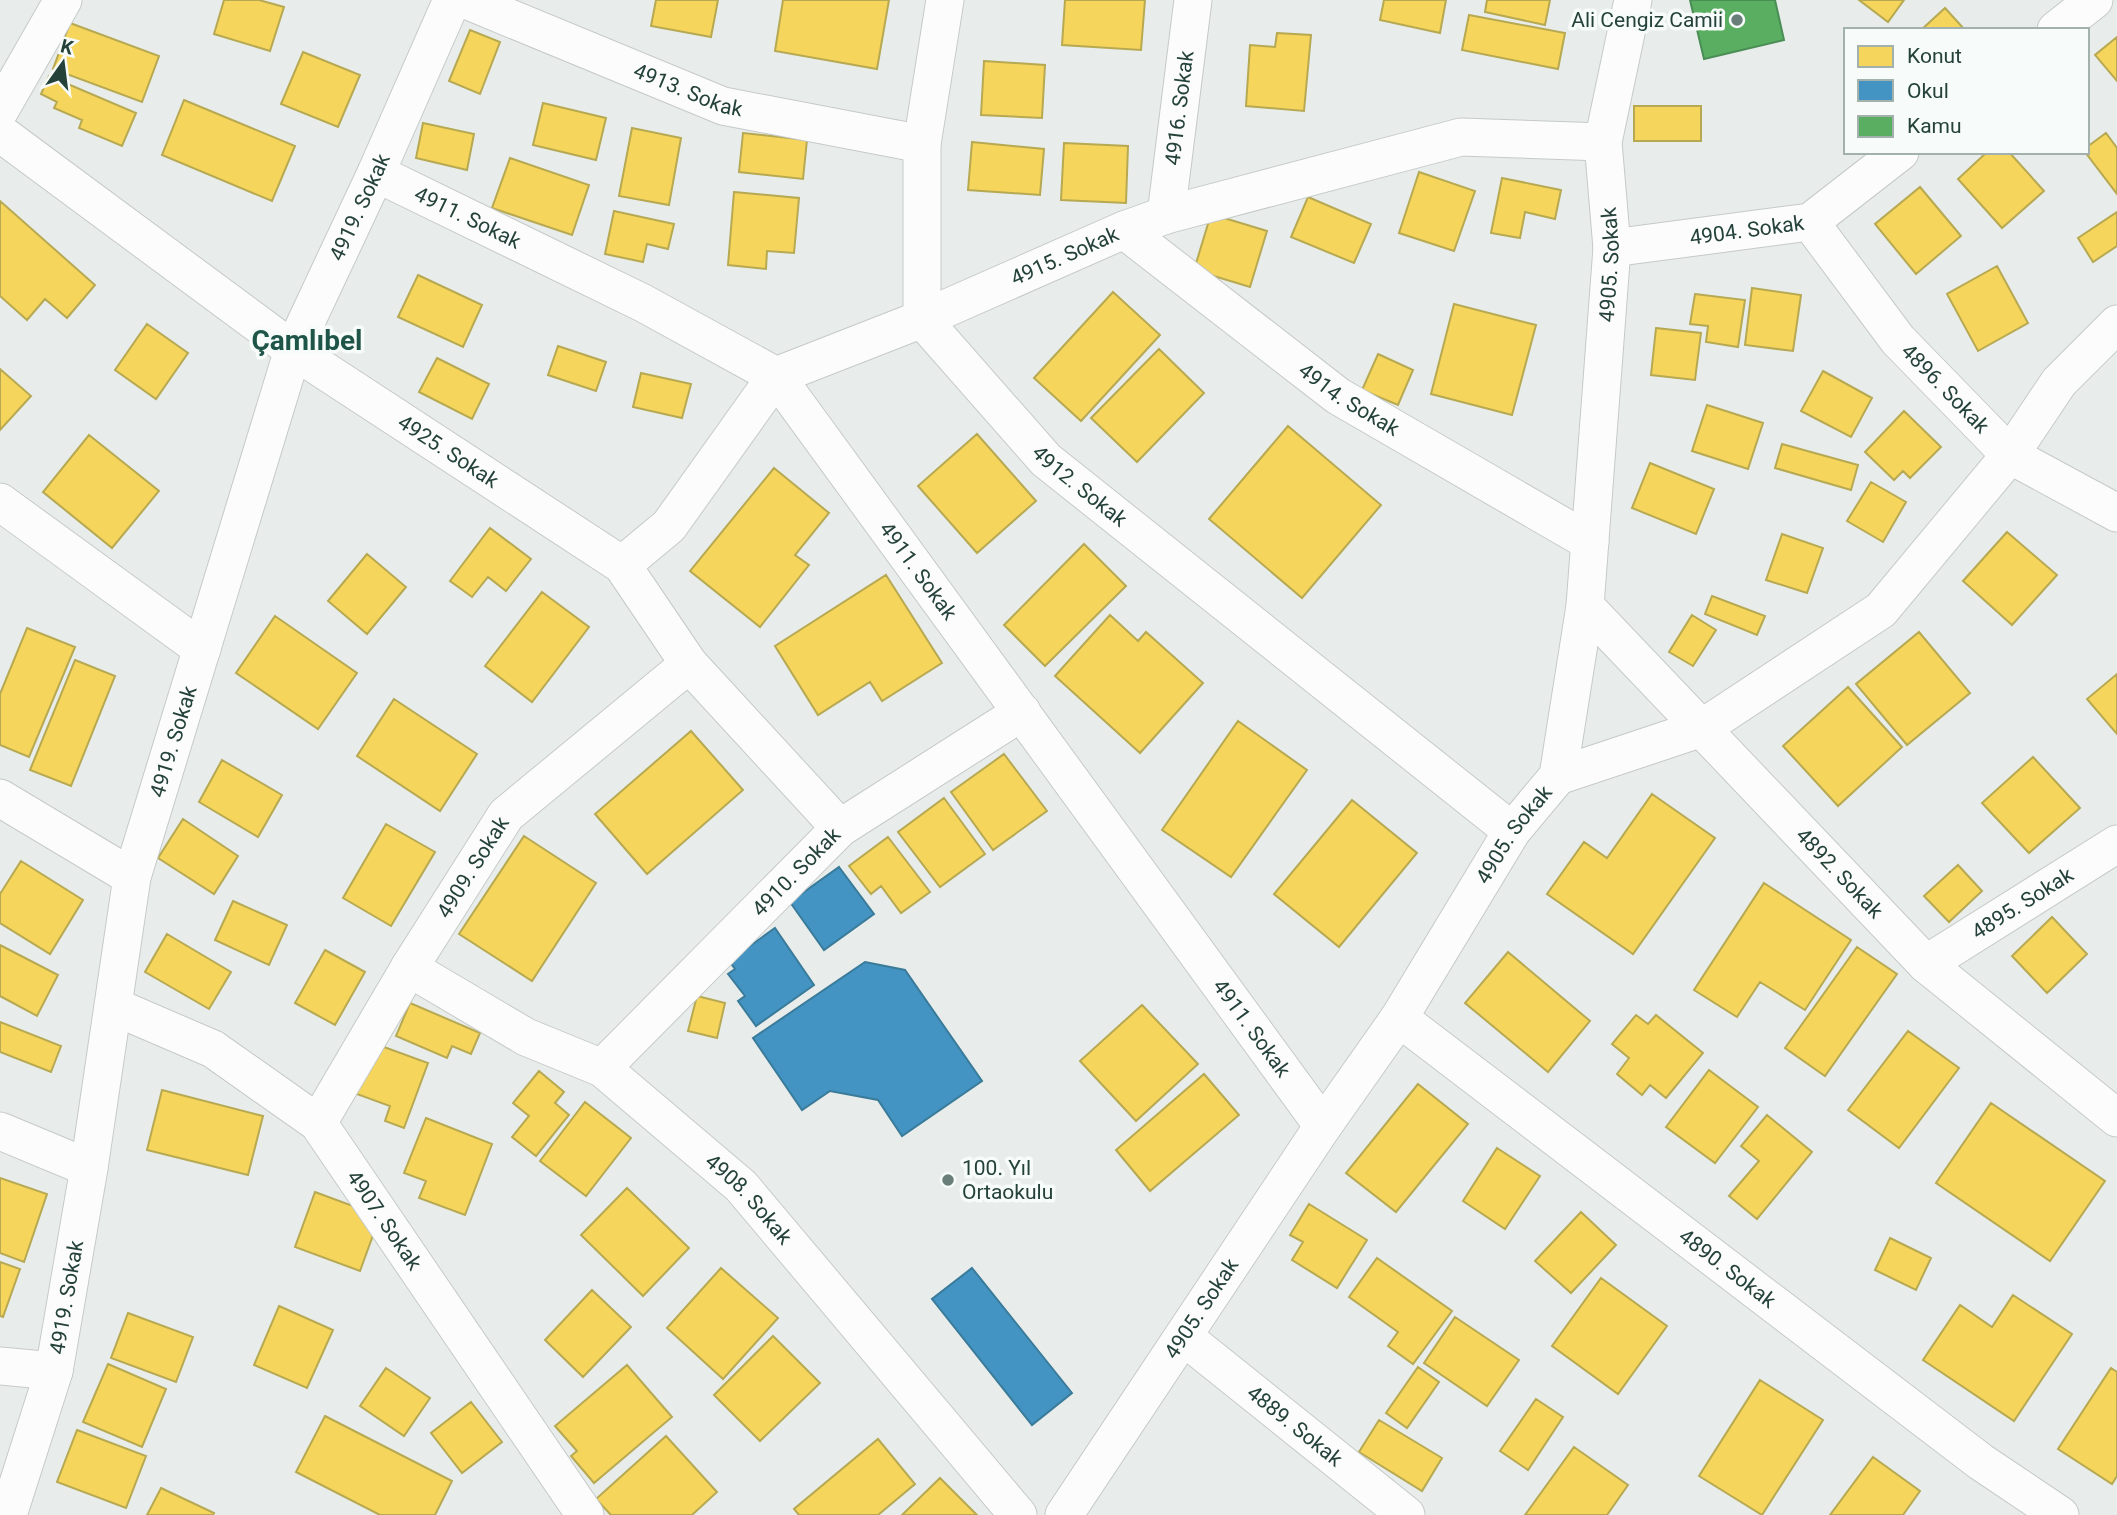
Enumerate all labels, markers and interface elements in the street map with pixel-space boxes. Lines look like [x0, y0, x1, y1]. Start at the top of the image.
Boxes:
place label: Ali Cengiz Camii [1571, 8, 1723, 32]
marker: Ali Cengiz Camii [1729, 12, 1745, 28]
north arrow [28, 28, 98, 98]
legend [1844, 28, 2089, 154]
text: K [58, 34, 77, 60]
text: Konut [1907, 44, 1962, 68]
street label: 4916. Sokak [1160, 49, 1199, 166]
street label: 4913. Sokak [630, 58, 745, 122]
text: Okul [1907, 79, 1949, 103]
text: Kamu [1907, 114, 1962, 138]
street label: 4919. Sokak [325, 150, 395, 265]
street label: 4911. Sokak [411, 182, 525, 254]
street label: 4905. Sokak [1594, 206, 1624, 323]
street label: 4904. Sokak [1688, 211, 1806, 250]
street label: 4915. Sokak [1007, 222, 1123, 290]
district label: Çamlıbel [252, 324, 362, 357]
street label: 4896. Sokak [1897, 339, 1994, 438]
street label: 4914. Sokak [1294, 358, 1404, 441]
street label: 4925. Sokak [393, 410, 503, 493]
street label: 4912. Sokak [1027, 441, 1132, 532]
street label: 4911. Sokak [875, 517, 962, 625]
street label: 4919. Sokak [145, 683, 202, 800]
street label: 4905. Sokak [1471, 780, 1557, 888]
street label: 4909. Sokak [432, 812, 514, 922]
street label: 4910. Sokak [747, 822, 846, 921]
street label: 4892. Sokak [1791, 823, 1888, 923]
street label: 4895. Sokak [1967, 862, 2078, 944]
street label: 4911. Sokak [1208, 975, 1296, 1082]
street label: 4908. Sokak [701, 1149, 797, 1249]
place label: 100. Yıl Ortaokulu [962, 1156, 1053, 1204]
street label: 4907. Sokak [342, 1166, 427, 1275]
marker: 100. Yıl Ortaokulu [940, 1172, 956, 1188]
street label: 4890. Sokak [1674, 1224, 1781, 1313]
street label: 4919. Sokak [45, 1238, 88, 1356]
street label: 4905. Sokak [1160, 1254, 1244, 1363]
street label: 4889. Sokak [1242, 1380, 1348, 1471]

